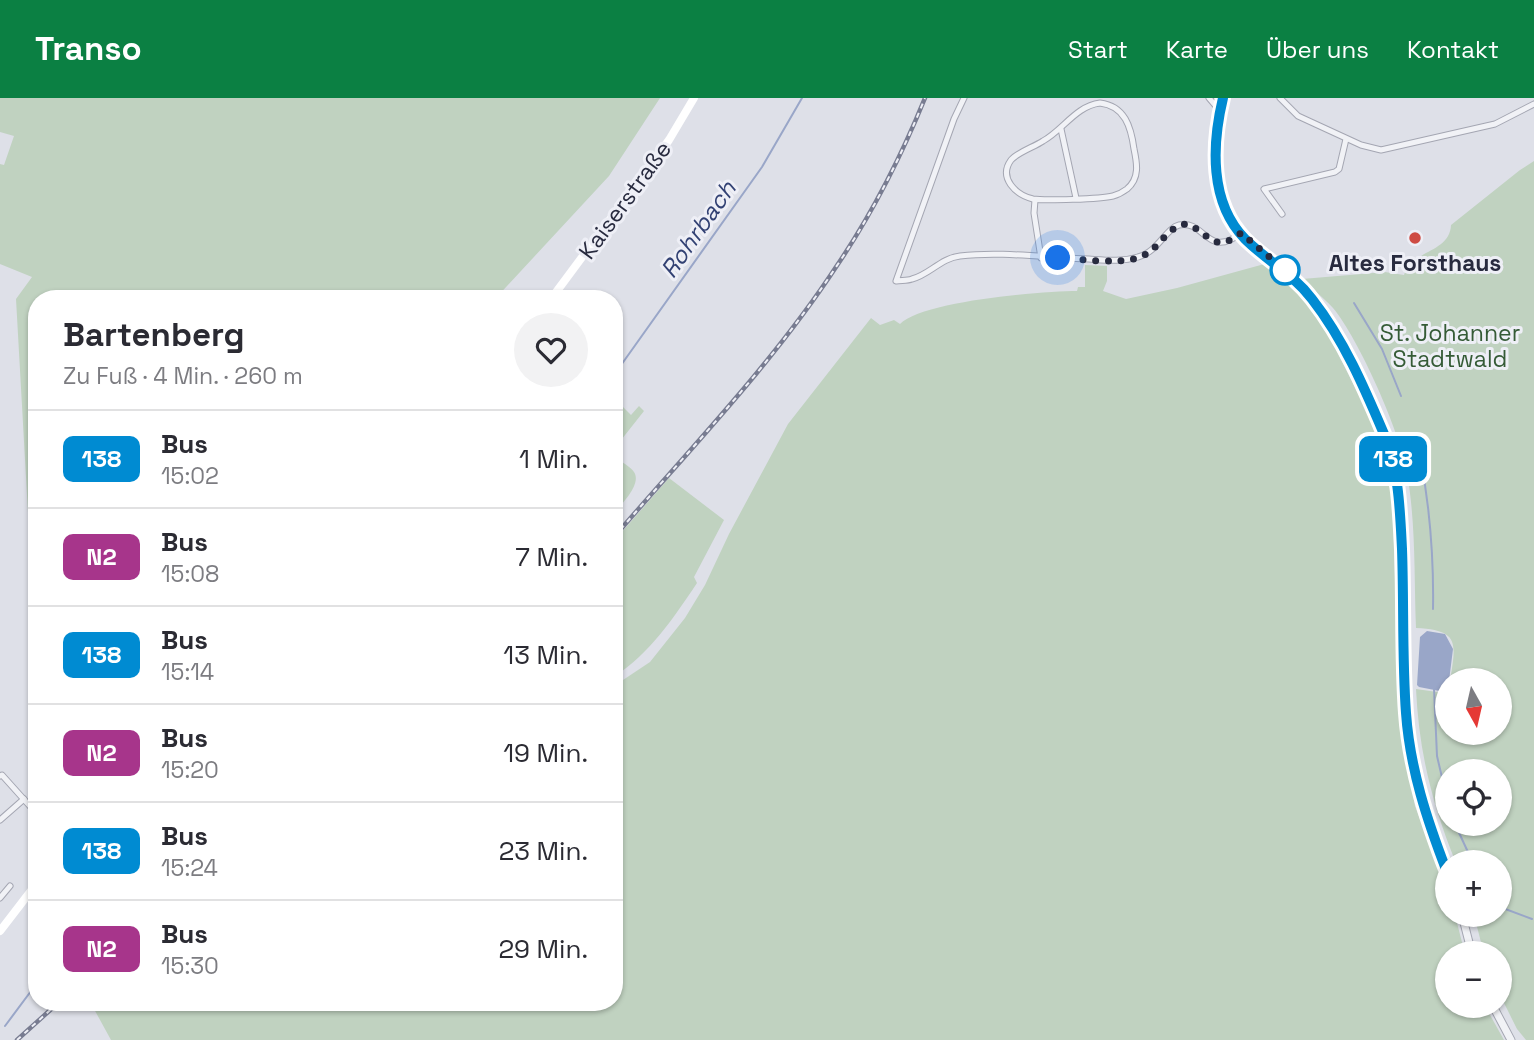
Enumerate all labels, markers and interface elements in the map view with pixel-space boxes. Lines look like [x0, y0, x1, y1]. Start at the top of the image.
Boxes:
text: Transo [35, 28, 142, 70]
text: Start [1068, 34, 1128, 65]
text: Karte [1166, 34, 1228, 65]
text: Über uns [1266, 34, 1369, 65]
text: Kontakt [1407, 34, 1499, 65]
street label: Kaiserstraße [572, 135, 678, 265]
water label: Rohrbach [653, 173, 743, 284]
marker: Altes Forsthaus [1407, 230, 1423, 246]
your location [1040, 240, 1075, 275]
place label: Altes Forsthaus [1329, 248, 1501, 278]
unlabelled marker [1270, 255, 1300, 285]
button: heart [514, 313, 588, 387]
text: Bartenberg [63, 314, 245, 356]
park label: St. Johanner Stadtwald [1380, 318, 1520, 374]
text: Zu Fuß · 4 Min. · 260 m [63, 361, 303, 391]
text: Bus [161, 427, 208, 461]
line badge: 138 [1353, 436, 1433, 482]
text: 1 Min. [519, 442, 588, 476]
text: 138 [82, 443, 121, 474]
text: 138 [1373, 443, 1413, 474]
text: 15:02 [161, 461, 219, 491]
text: Bus [161, 525, 208, 559]
text: 7 Min. [515, 540, 588, 574]
text: N2 [86, 541, 117, 572]
text: 15:08 [161, 559, 219, 589]
text: Bus [161, 623, 208, 657]
text: 13 Min. [503, 638, 588, 672]
text: 138 [82, 639, 121, 670]
text: 15:14 [161, 657, 214, 687]
north arrow [1435, 668, 1512, 746]
map controls [1435, 668, 1512, 1018]
text: Bus [161, 721, 208, 755]
text: 19 Min. [503, 736, 588, 770]
text: N2 [86, 737, 117, 768]
text: 15:20 [161, 755, 219, 785]
button: locate [1435, 759, 1512, 836]
text: Bus [161, 819, 208, 853]
text: 23 Min. [499, 834, 588, 868]
text: 138 [82, 835, 121, 866]
button: + [1435, 850, 1512, 927]
text: 15:24 [161, 853, 218, 883]
text: Bus [161, 917, 208, 951]
text: 29 Min. [498, 932, 588, 966]
text: N2 [86, 933, 117, 964]
button: − [1435, 941, 1512, 1018]
text: 15:30 [161, 951, 219, 981]

